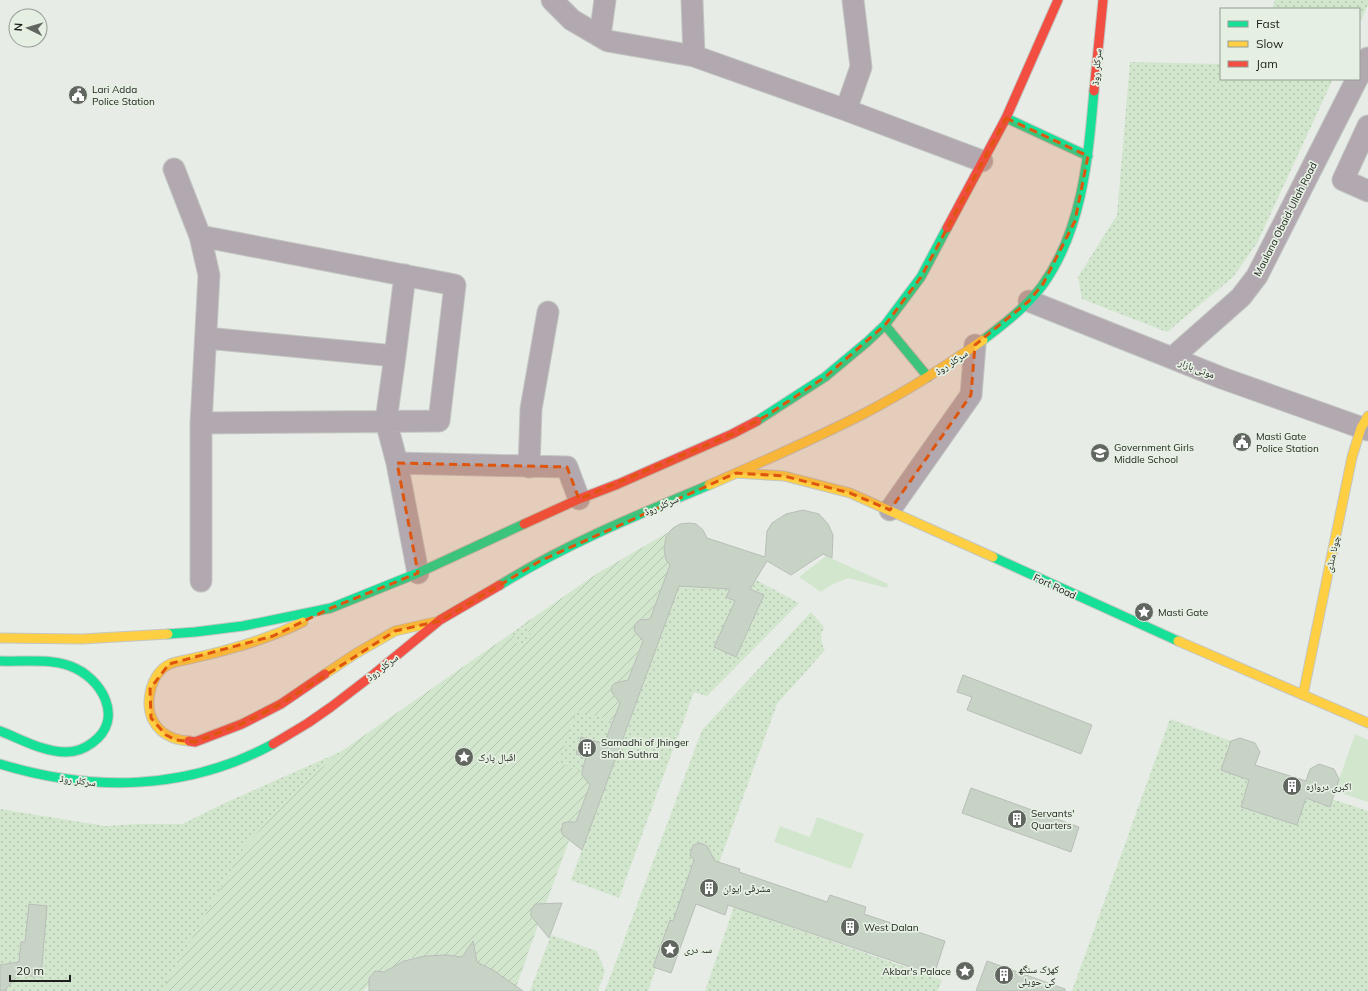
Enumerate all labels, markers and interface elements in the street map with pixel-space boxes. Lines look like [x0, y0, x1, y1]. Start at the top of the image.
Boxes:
north arrow [8, 8, 48, 48]
legend [1220, 8, 1360, 80]
text: Fast [1256, 16, 1280, 31]
text: N [11, 22, 25, 32]
text: Slow [1256, 36, 1284, 51]
street label: سرکلر روڈ [1088, 48, 1105, 86]
text: Jam [1256, 56, 1278, 71]
place label: Lari Adda Police Station [92, 83, 155, 108]
public building icon: Lari Adda Police Station [67, 84, 89, 106]
street label: Maulana Obaid-Ullah Road [1251, 160, 1320, 279]
street label: سرکلر روڈ [932, 347, 970, 378]
street label: موتی بازار [1176, 355, 1217, 381]
place label: Masti Gate Police Station [1256, 430, 1319, 455]
public building icon: Masti Gate Police Station [1231, 431, 1253, 453]
place label: Government Girls Middle School [1114, 441, 1194, 466]
school or university icon: Government Girls Middle School [1089, 442, 1111, 464]
street label: سرکلر روڈ [642, 492, 681, 519]
street label: چونا منڈی [1322, 534, 1343, 574]
street label: Fort Road [1031, 571, 1078, 602]
place icon: Masti Gate [1133, 601, 1155, 623]
place label: Masti Gate [1158, 606, 1208, 619]
street label: سرکلر روڈ [364, 651, 401, 684]
place label: Samadhi of Jhinger Shah Suthra [601, 736, 689, 761]
building icon: Samadhi of Jhinger Shah Suthra [576, 737, 598, 759]
place icon: اقبال پارک [453, 746, 475, 768]
place label: اقبال پارک [478, 751, 516, 764]
street label: سرکلر روڈ [59, 772, 97, 789]
building icon: اکبری دروازہ [1281, 775, 1303, 797]
place label: اکبری دروازہ [1306, 780, 1351, 793]
place label: Servants' Quarters [1031, 807, 1074, 832]
building icon: Servants' Quarters [1006, 808, 1028, 830]
building icon: مشرقی ایوان [698, 877, 720, 899]
place label: مشرقی ایوان [723, 882, 771, 895]
building icon: West Dalan [839, 916, 861, 938]
place label: West Dalan [864, 921, 919, 934]
place icon: سہ دری [659, 938, 681, 960]
place label: سہ دری [684, 943, 712, 956]
scale bar [10, 957, 70, 983]
place icon: Akbar's Palace [954, 960, 976, 982]
text: 20 m [16, 963, 44, 978]
place label: کھڑک سنگھ کی حویلی [1018, 963, 1059, 988]
building icon: کھڑک سنگھ کی حویلی [993, 964, 1015, 986]
place label: Akbar's Palace [882, 965, 951, 978]

